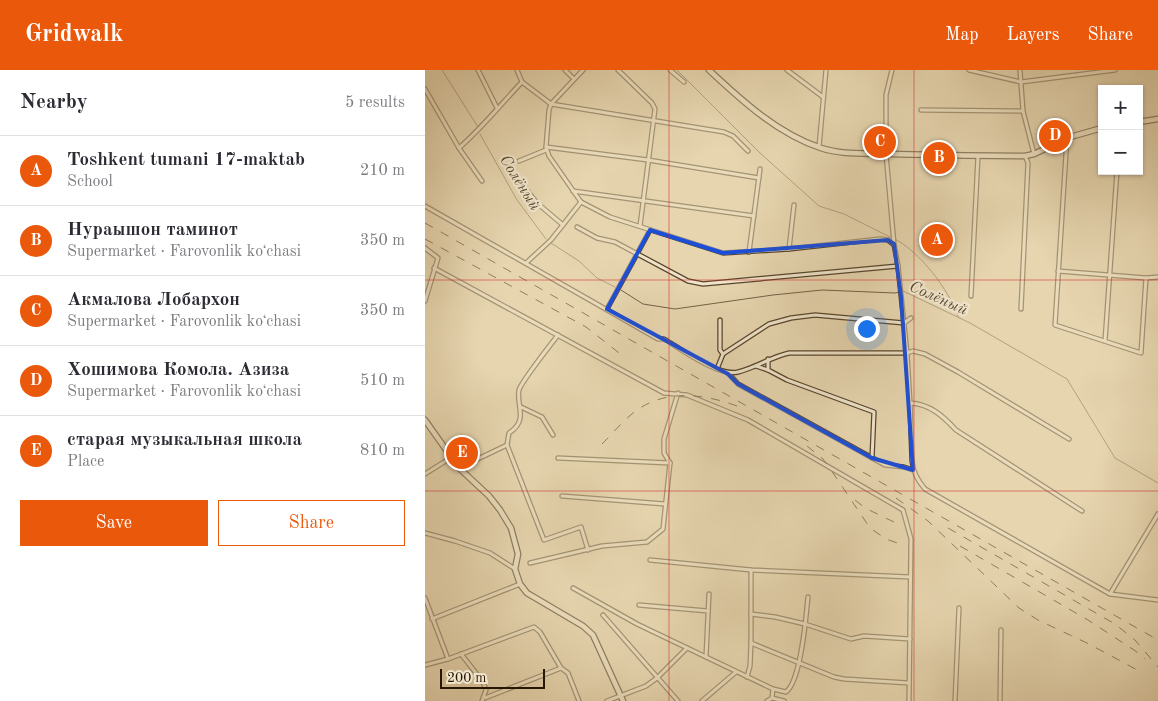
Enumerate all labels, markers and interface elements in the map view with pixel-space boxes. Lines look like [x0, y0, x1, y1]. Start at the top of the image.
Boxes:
text: Gridwalk [25, 23, 123, 47]
text: Map [945, 26, 979, 44]
text: Layers [1007, 26, 1059, 44]
text: Share [1087, 26, 1133, 44]
map controls [1098, 85, 1143, 175]
button: + [1098, 85, 1143, 130]
text: Nearby [20, 92, 88, 113]
text: 5 results [345, 95, 405, 111]
pin: D [1039, 117, 1071, 155]
pin: C [864, 123, 896, 161]
button: − [1098, 130, 1143, 175]
pin: B [923, 139, 955, 177]
text: Toshkent tumani 17-maktab [67, 151, 305, 170]
water label: Солёный [496, 152, 543, 214]
text: A [30, 163, 42, 179]
text: 210 m [360, 163, 405, 179]
text: School [67, 174, 113, 190]
text: Нураышон таминот [67, 221, 238, 240]
pin: A [921, 221, 953, 259]
text: B [30, 233, 42, 249]
text: 350 m [360, 233, 405, 249]
text: Supermarket · Farovonlik koʻchasi [67, 244, 301, 260]
water label: Солёный [907, 279, 970, 319]
text: Акмалова Лобархон [67, 291, 240, 310]
text: C [31, 303, 41, 319]
text: 350 m [360, 303, 405, 319]
text: Supermarket · Farovonlik koʻchasi [67, 314, 301, 330]
your location [854, 316, 880, 342]
text: Хошимова Комола. Азиза [67, 361, 289, 380]
text: D [30, 373, 42, 389]
text: 510 m [360, 373, 405, 389]
text: Supermarket · Farovonlik koʻchasi [67, 384, 301, 400]
text: старая музыкальная школа [67, 431, 302, 450]
pin: E [446, 434, 478, 472]
text: E [30, 443, 42, 459]
text: 810 m [360, 443, 405, 459]
text: Place [67, 454, 104, 470]
button: Save [20, 500, 208, 546]
button: Share [218, 500, 405, 546]
scale bar [440, 666, 545, 689]
text: 200 m [447, 671, 486, 685]

